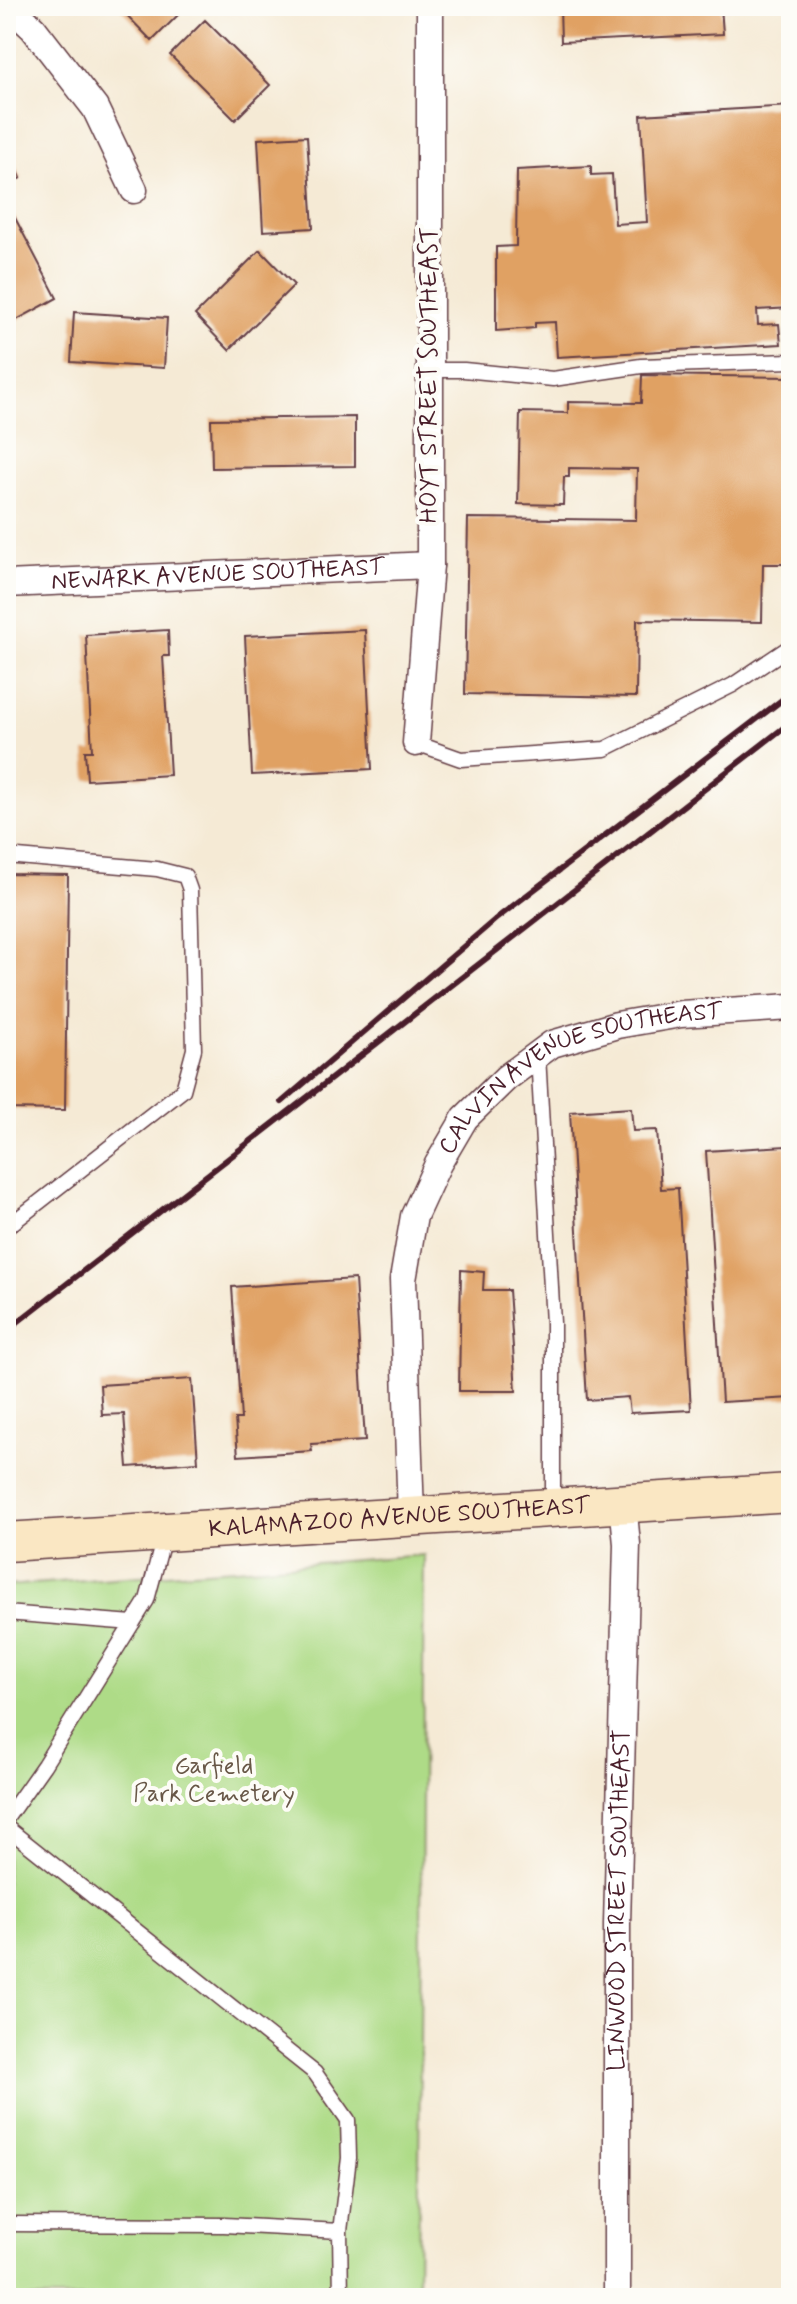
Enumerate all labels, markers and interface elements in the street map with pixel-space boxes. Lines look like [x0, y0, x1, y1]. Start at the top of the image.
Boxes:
street label: HOYT STREET SOUTHEAST [414, 227, 445, 523]
street label: NEWARK AVENUE SOUTHEAST [50, 552, 386, 597]
street label: CALVIN AVENUE SOUTHEAST [432, 996, 724, 1160]
street label: KALAMAZOO AVENUE SOUTHEAST [208, 1490, 592, 1545]
street label: LINWOOD STREET SOUTHEAST [601, 1729, 638, 2071]
park label: Garfield Park Cemetery [133, 1751, 295, 1810]

